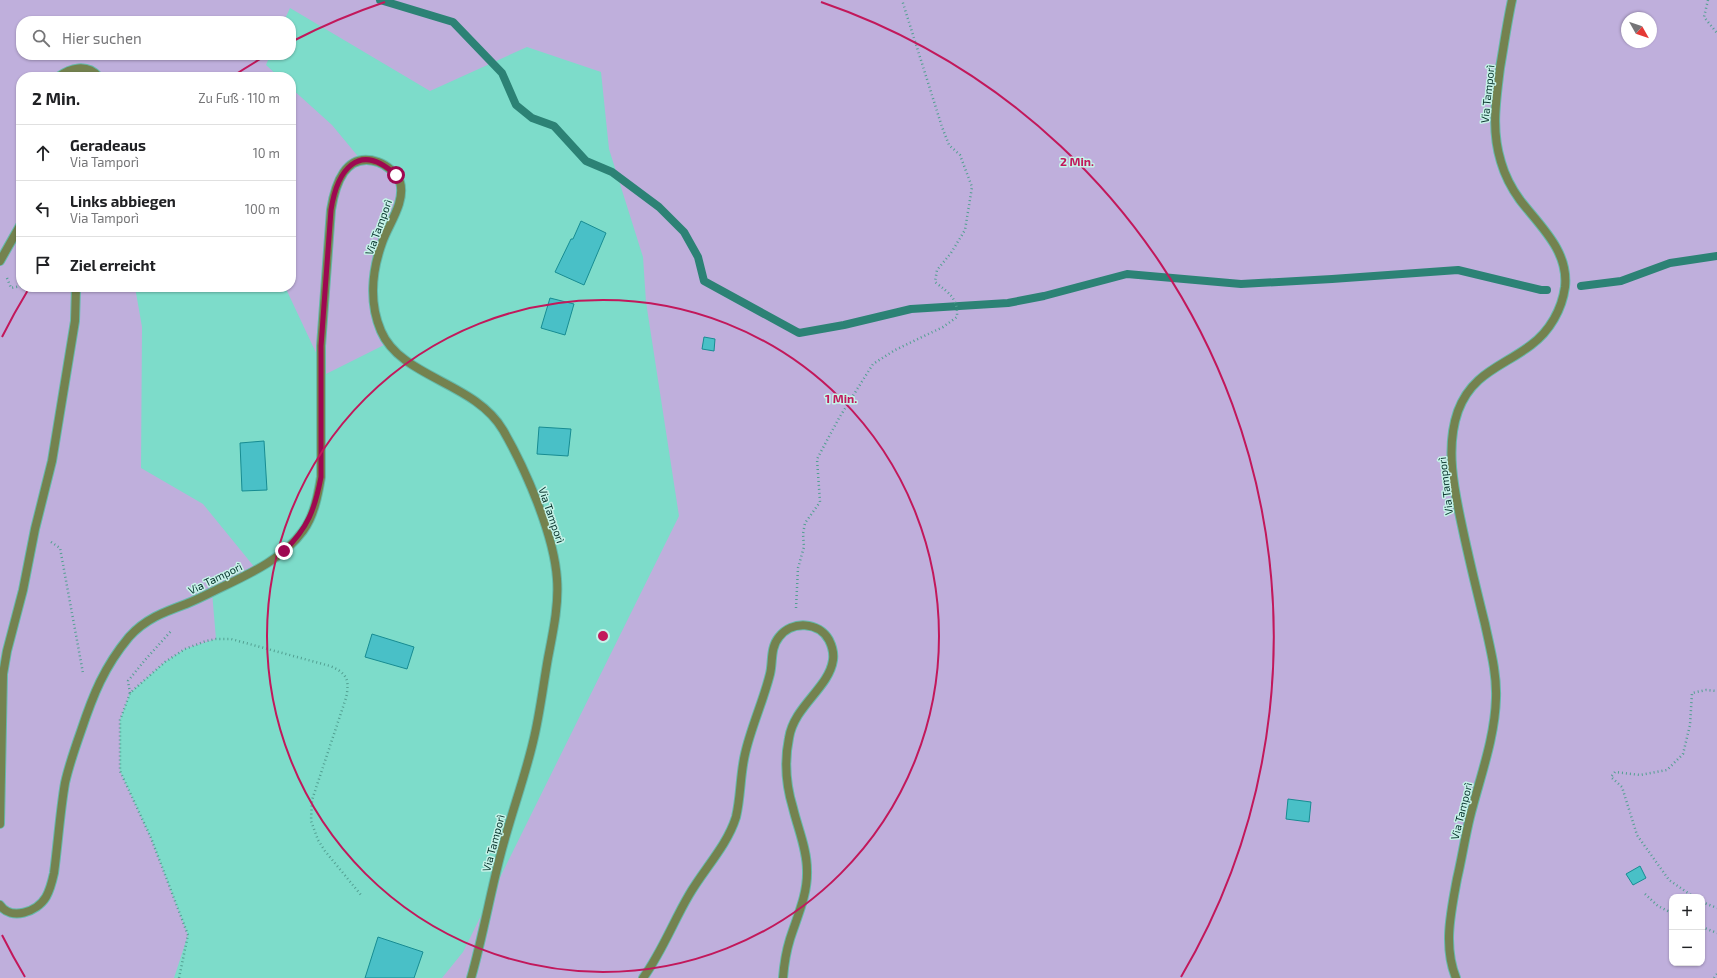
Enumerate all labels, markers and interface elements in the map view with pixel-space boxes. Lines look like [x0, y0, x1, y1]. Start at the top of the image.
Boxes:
north arrow [1621, 12, 1657, 48]
search box [16, 16, 296, 60]
icon: search [30, 27, 52, 49]
text: Hier suchen [62, 29, 142, 47]
street label: Via Tamporì [1477, 64, 1497, 124]
text: 2 Min. [32, 88, 80, 108]
text: Zu Fuß · 110 m [198, 90, 280, 106]
text: Geradeaus [70, 136, 146, 154]
icon: ahead [32, 142, 54, 164]
text: 10 m [253, 145, 280, 161]
text: Via Tamporì [70, 154, 139, 170]
text: 2 Min. [1060, 154, 1094, 168]
route start [387, 166, 405, 184]
text: Links abbiegen [70, 192, 176, 210]
street label: Via Tamporì [362, 197, 394, 257]
icon: left [32, 198, 54, 220]
text: 100 m [245, 201, 280, 217]
text: Via Tamporì [70, 210, 139, 226]
icon: arrive [32, 254, 54, 276]
text: Ziel erreicht [70, 256, 156, 274]
text: 1 Min. [825, 391, 857, 405]
street label: Via Tamporì [1435, 456, 1455, 516]
street label: Via Tamporì [536, 485, 568, 545]
route end [275, 542, 293, 560]
street label: Via Tamporì [186, 559, 244, 597]
centre of rings [596, 629, 610, 643]
street label: Via Tamporì [1448, 781, 1474, 841]
street label: Via Tamporì [479, 813, 507, 873]
map controls [1669, 894, 1705, 966]
button: + [1669, 894, 1705, 930]
button: − [1669, 930, 1705, 966]

